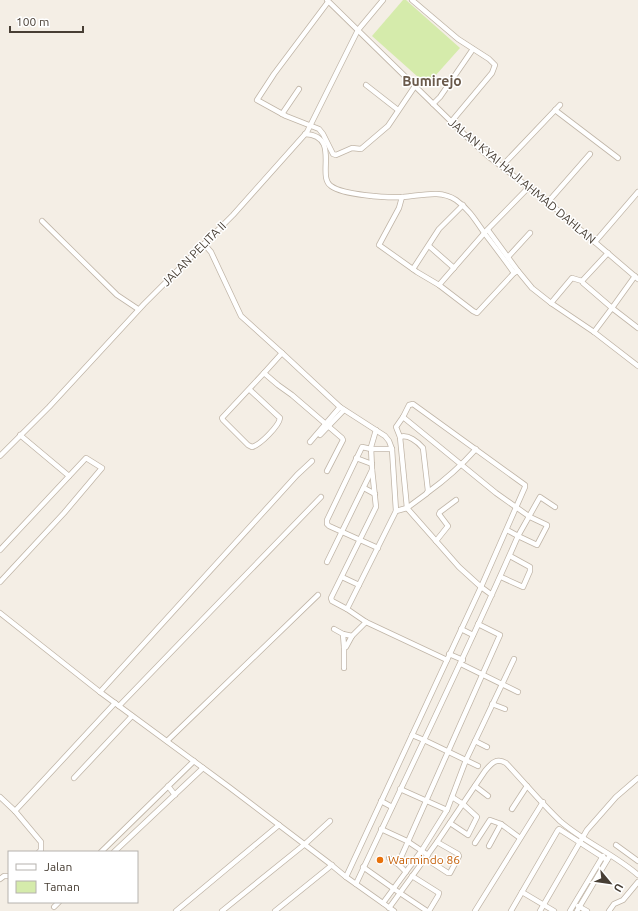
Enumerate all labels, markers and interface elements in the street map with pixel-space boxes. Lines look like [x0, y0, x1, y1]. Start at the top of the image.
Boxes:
scale bar [10, 8, 83, 34]
text: 100 m [16, 15, 49, 28]
district label: Bumirejo [402, 73, 462, 89]
street label: JALAN KYAI HAJI AHMAD DAHLAN [446, 115, 598, 246]
street label: JALAN PELITA II [159, 219, 228, 288]
legend [8, 851, 138, 903]
place label: Warmindo 86 [388, 853, 460, 866]
marker: Warmindo 86 [375, 855, 385, 865]
text: Jalan [44, 860, 72, 873]
north arrow [590, 863, 630, 903]
text: Taman [44, 880, 80, 893]
text: U [612, 882, 626, 894]

